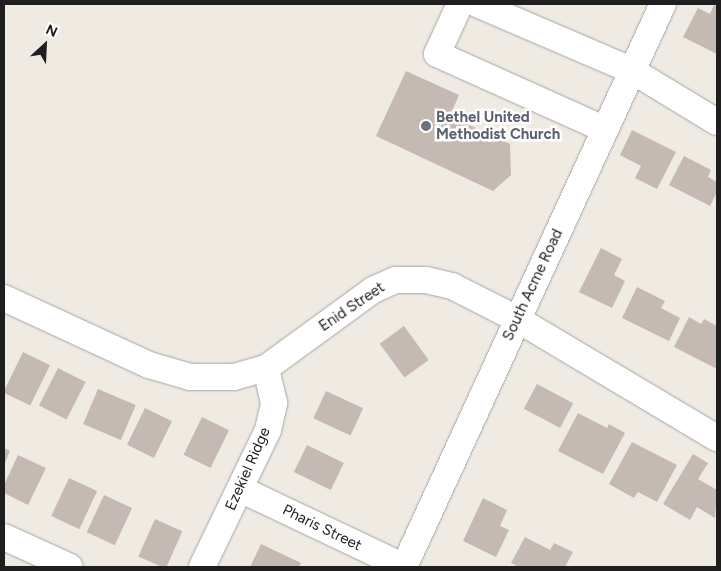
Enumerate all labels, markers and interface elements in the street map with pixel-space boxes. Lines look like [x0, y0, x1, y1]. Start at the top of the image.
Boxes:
north arrow [20, 20, 70, 70]
text: N [43, 21, 60, 41]
place label: Bethel United Methodist Church [436, 108, 560, 143]
marker: Bethel United Methodist Church [420, 120, 432, 132]
street label: South Acme Road [499, 226, 567, 344]
street label: Enid Street [316, 279, 388, 335]
street label: Ezekiel Ridge [222, 425, 274, 513]
street label: Pharis Street [279, 501, 365, 555]

